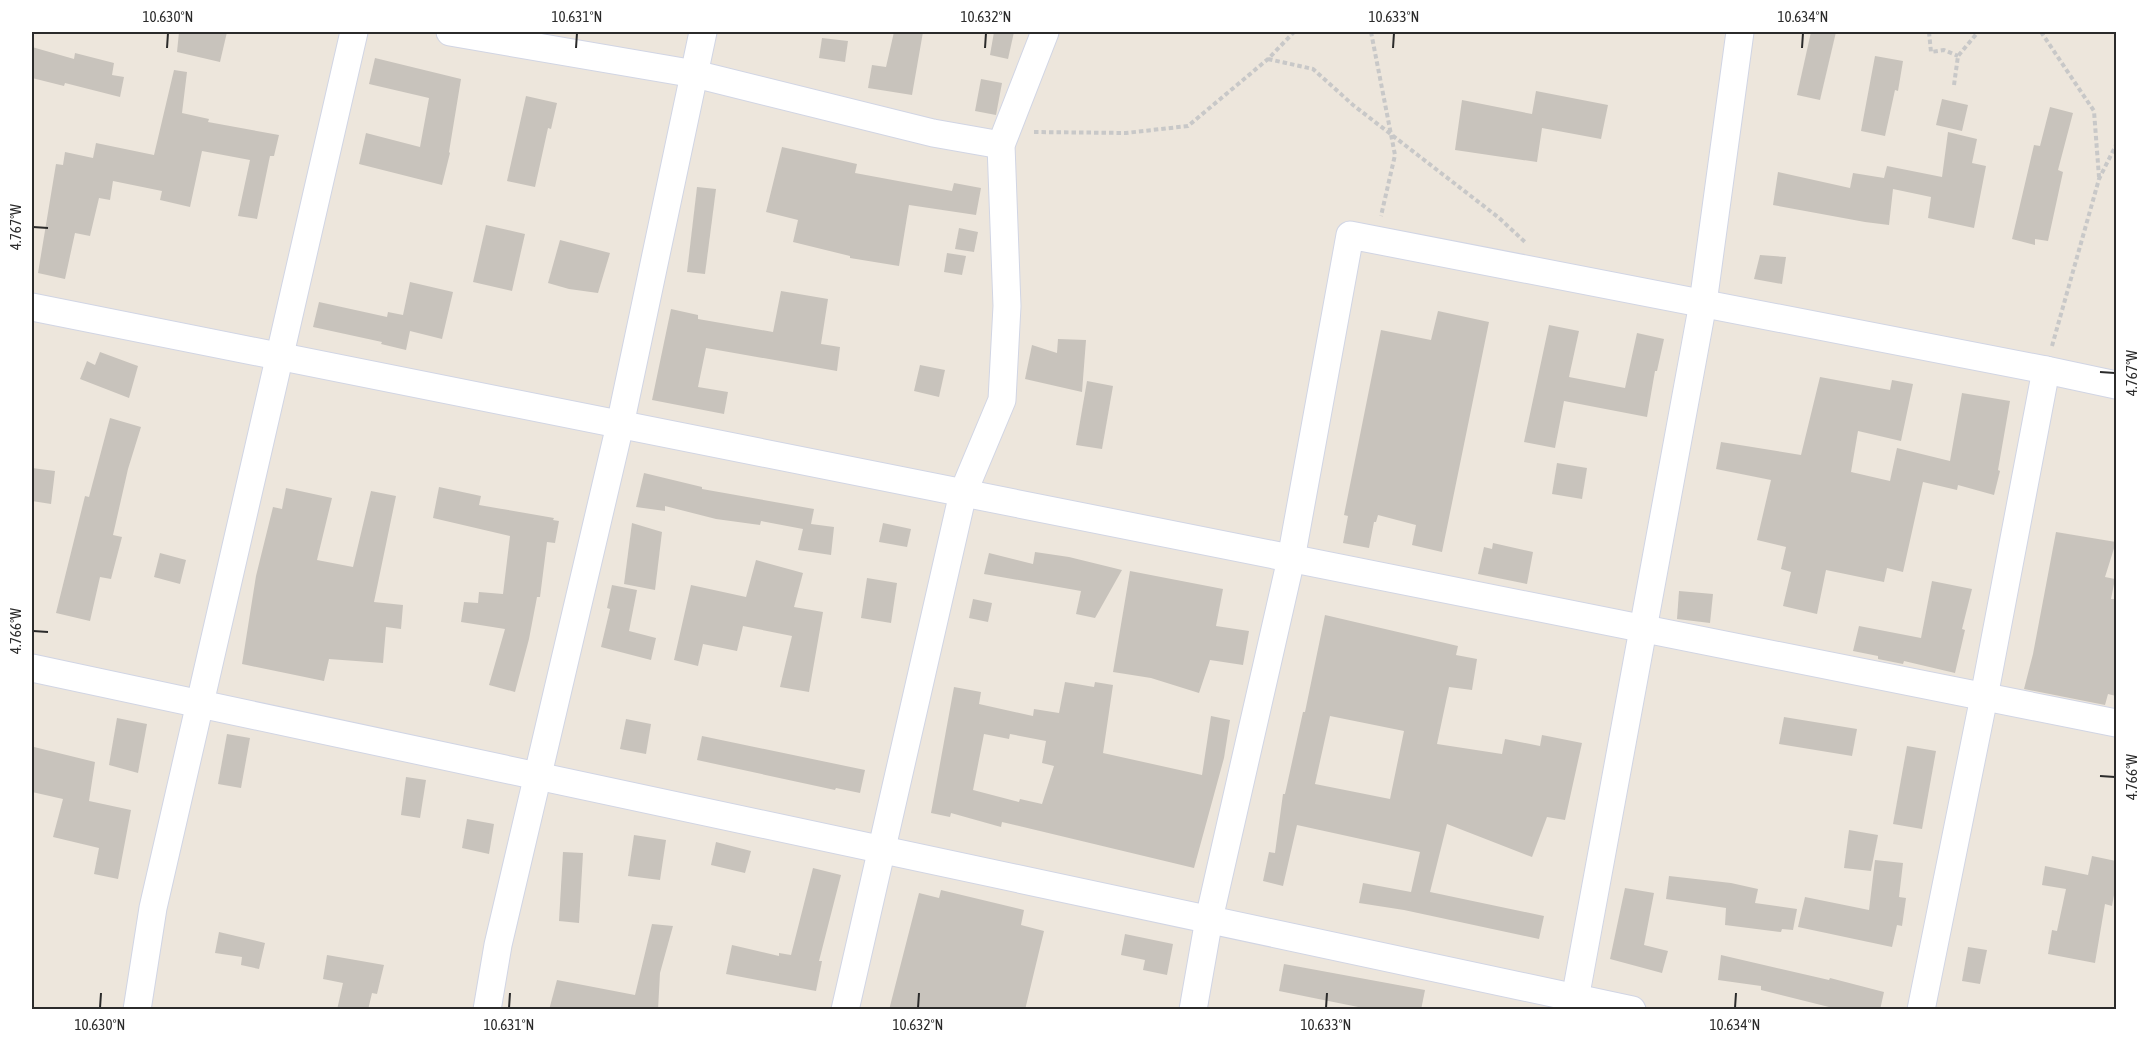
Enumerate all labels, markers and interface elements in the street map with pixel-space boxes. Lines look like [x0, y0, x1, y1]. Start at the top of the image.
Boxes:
text: 10.630°N [143, 8, 193, 25]
text: 10.631°N [552, 8, 602, 25]
text: 10.632°N [961, 8, 1011, 25]
text: 10.633°N [1369, 8, 1419, 25]
text: 10.634°N [1778, 8, 1828, 25]
text: 4.767°W [7, 204, 24, 250]
text: 4.767°W [2123, 350, 2140, 396]
text: 4.766°W [7, 608, 24, 654]
text: 4.766°W [2123, 754, 2140, 800]
text: 10.630°N [75, 1016, 125, 1033]
text: 10.631°N [484, 1016, 534, 1033]
text: 10.632°N [893, 1016, 943, 1033]
text: 10.633°N [1301, 1016, 1351, 1033]
text: 10.634°N [1710, 1016, 1760, 1033]

